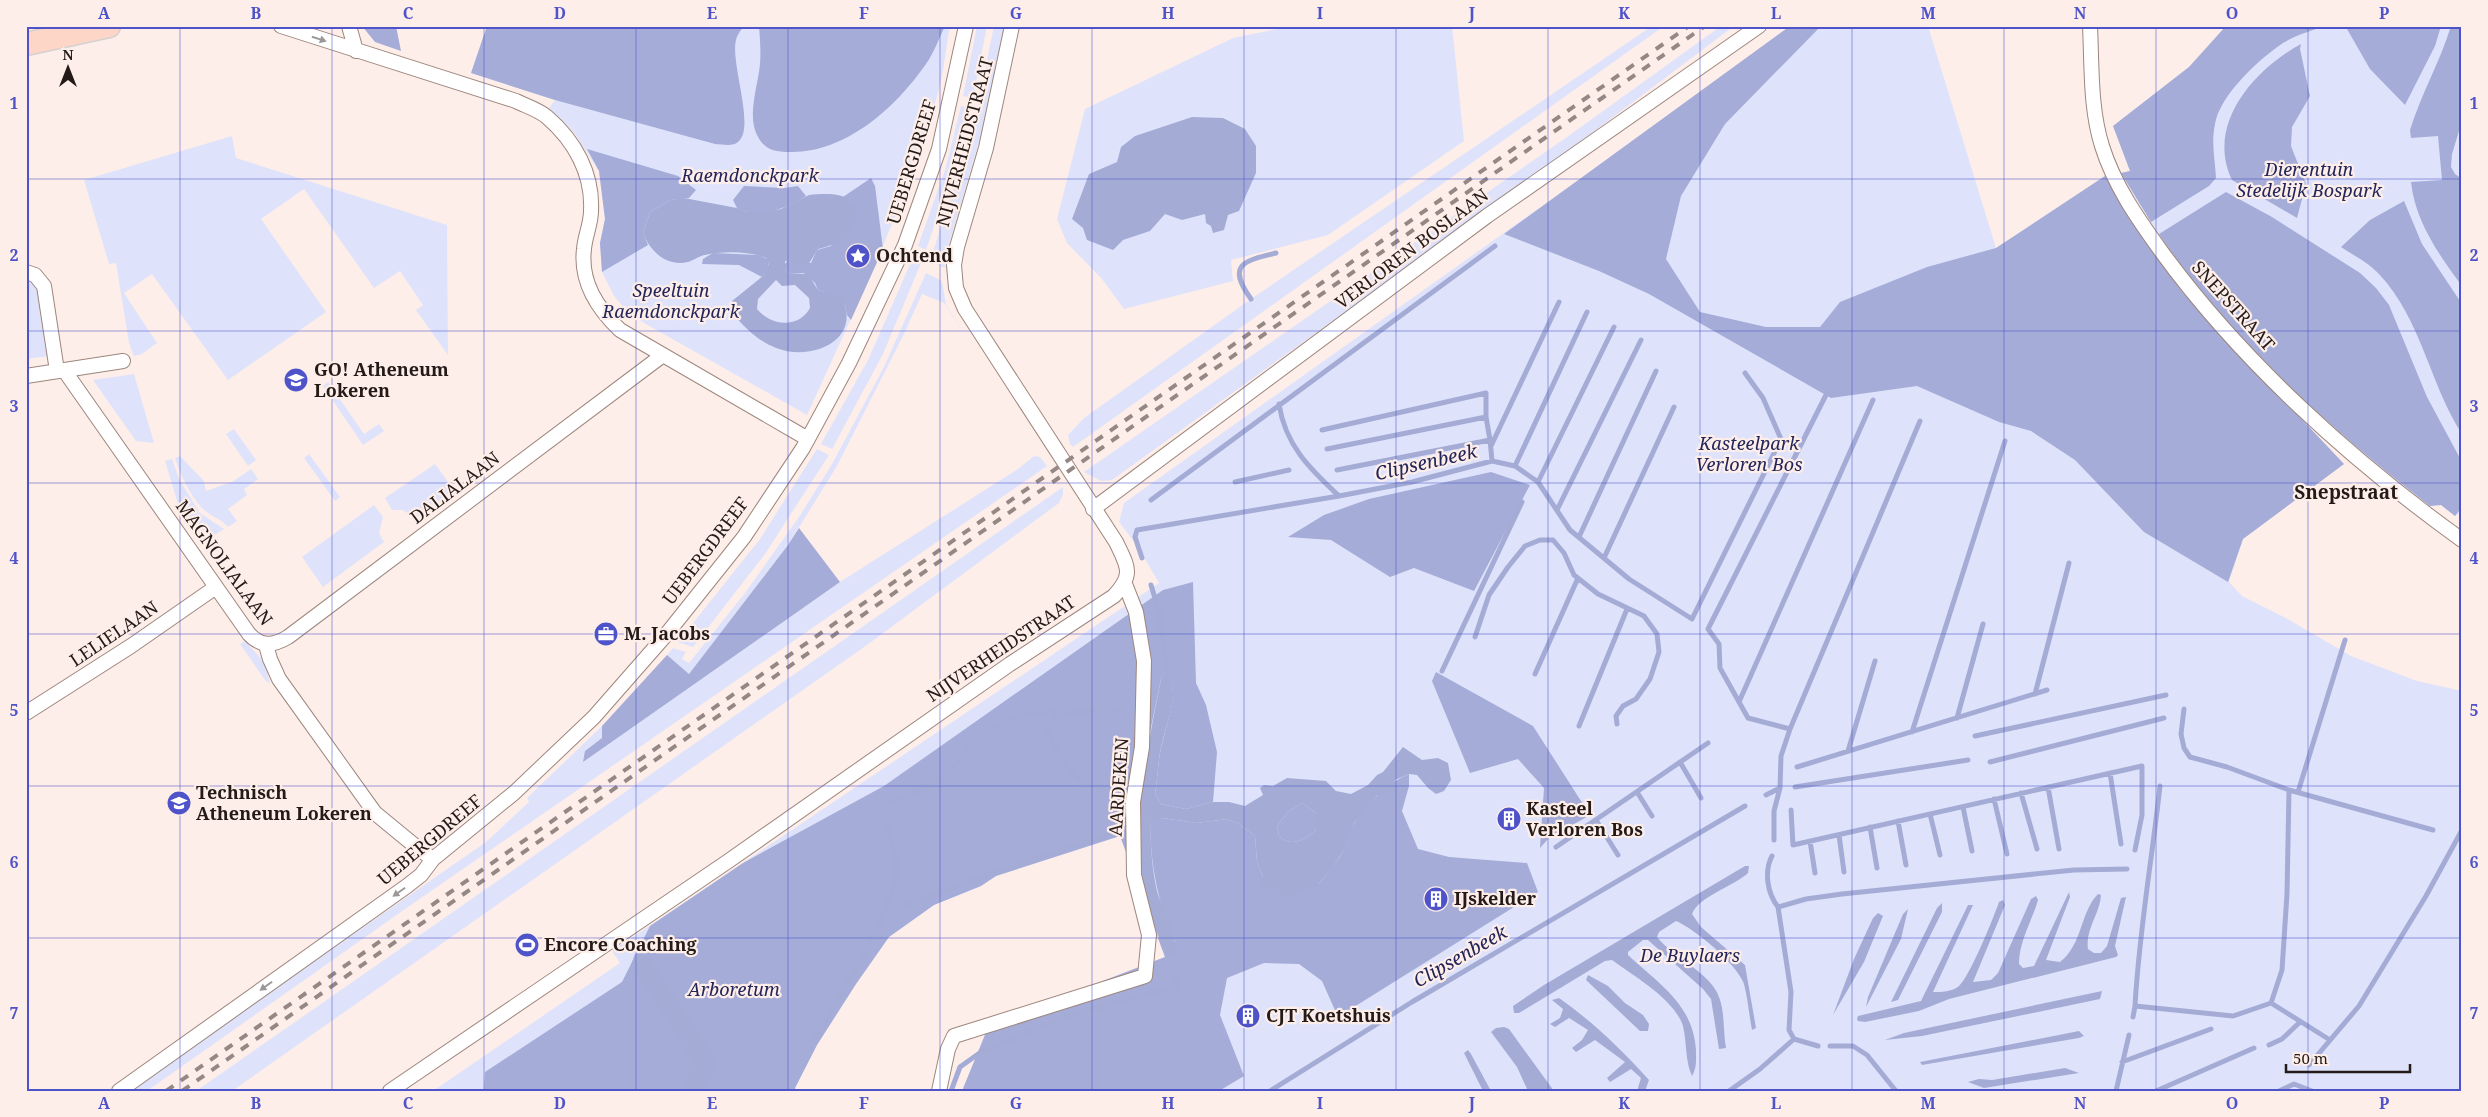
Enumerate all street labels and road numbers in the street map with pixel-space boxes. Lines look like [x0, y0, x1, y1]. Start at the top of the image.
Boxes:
street label: NIJVERHEIDSTRAAT [930, 54, 998, 229]
street label: UEBERGDREEF [881, 96, 941, 227]
street label: VERLOREN BOSLAAN [1330, 182, 1493, 314]
street label: SNEPSTRAAT [2187, 255, 2281, 355]
street label: DALIALAAN [405, 445, 504, 529]
street label: UEBERGDREEF [657, 492, 754, 609]
street label: MAGNOLIALAAN [171, 495, 279, 630]
street label: NIJVERHEIDSTRAAT [921, 589, 1080, 707]
street label: LELIELAAN [65, 595, 163, 672]
street label: AARDEKEN [1103, 736, 1133, 837]
street label: UEBERGDREEF [372, 788, 487, 890]

